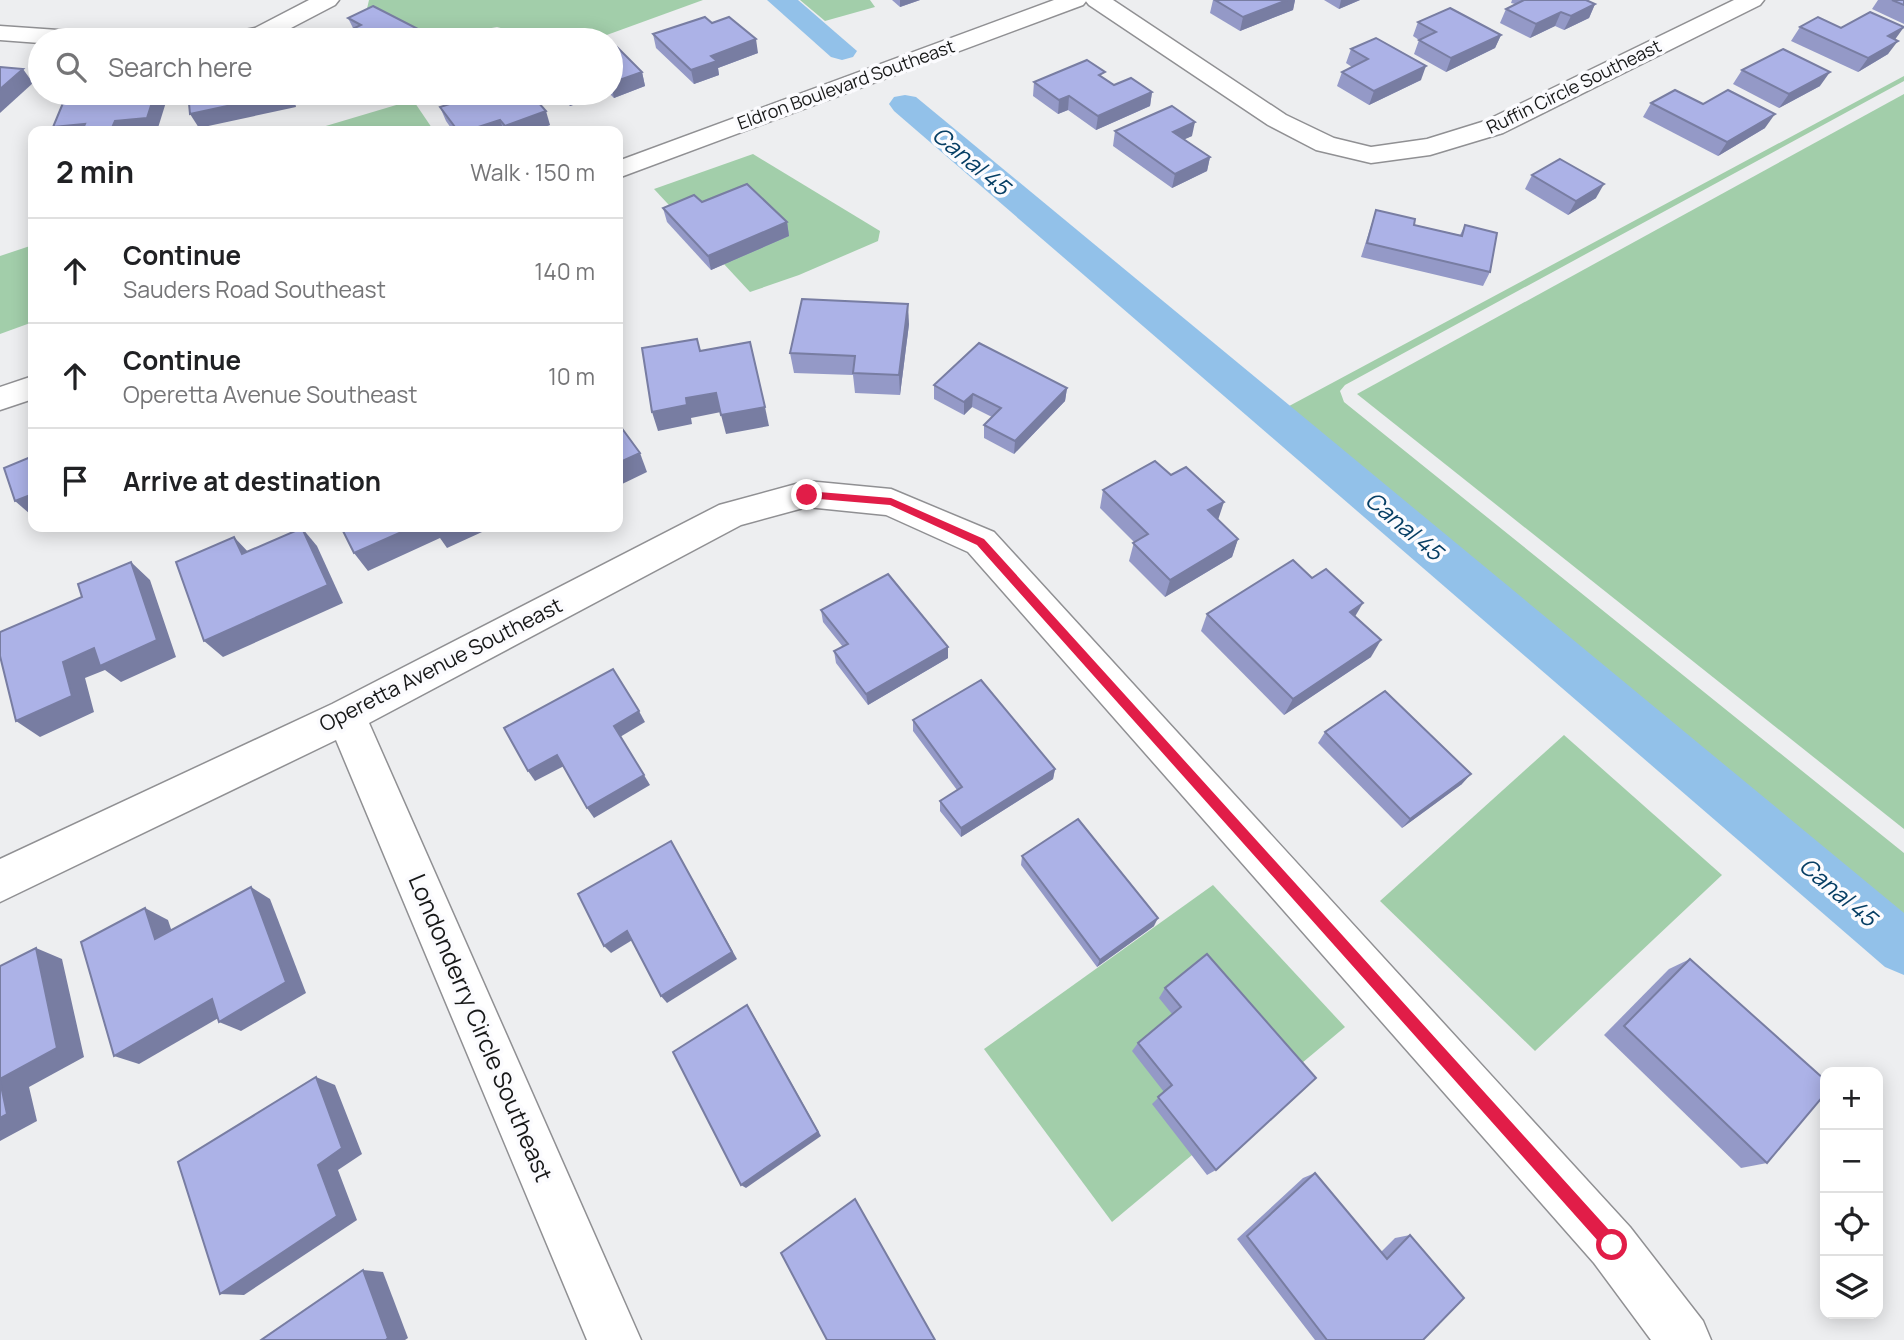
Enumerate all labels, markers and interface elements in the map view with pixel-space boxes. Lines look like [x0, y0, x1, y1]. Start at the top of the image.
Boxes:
search box [28, 28, 623, 105]
street label: Ruffin Circle Southeast [1482, 33, 1665, 139]
street label: Eldron Boulevard Southeast [734, 34, 958, 135]
icon: search [52, 48, 90, 86]
text: Search here [108, 49, 253, 85]
water label: Canal 45 [926, 118, 1019, 204]
text: 2 min [56, 151, 134, 192]
text: Walk · 150 m [470, 156, 595, 188]
text: Continue [123, 237, 241, 273]
icon: ahead [56, 252, 94, 290]
text: 140 m [534, 255, 595, 287]
text: Sauders Road Southeast [123, 273, 386, 305]
text: Continue [123, 342, 241, 378]
icon: ahead [56, 357, 94, 395]
text: 10 m [548, 360, 595, 392]
text: Operetta Avenue Southeast [123, 378, 418, 410]
icon: arrive [56, 462, 94, 500]
text: Arrive at destination [123, 463, 381, 499]
route end [791, 479, 822, 510]
water label: Canal 45 [1359, 483, 1452, 569]
street label: Operetta Avenue Southeast [314, 591, 567, 738]
water label: Canal 45 [1793, 849, 1886, 935]
street label: Londonderry Circle Southeast [402, 869, 561, 1186]
map controls [1820, 1067, 1883, 1319]
button: + [1820, 1067, 1883, 1130]
button: − [1820, 1130, 1883, 1193]
button: locate [1820, 1193, 1883, 1256]
route start [1596, 1229, 1627, 1260]
button: layers [1820, 1256, 1883, 1319]

